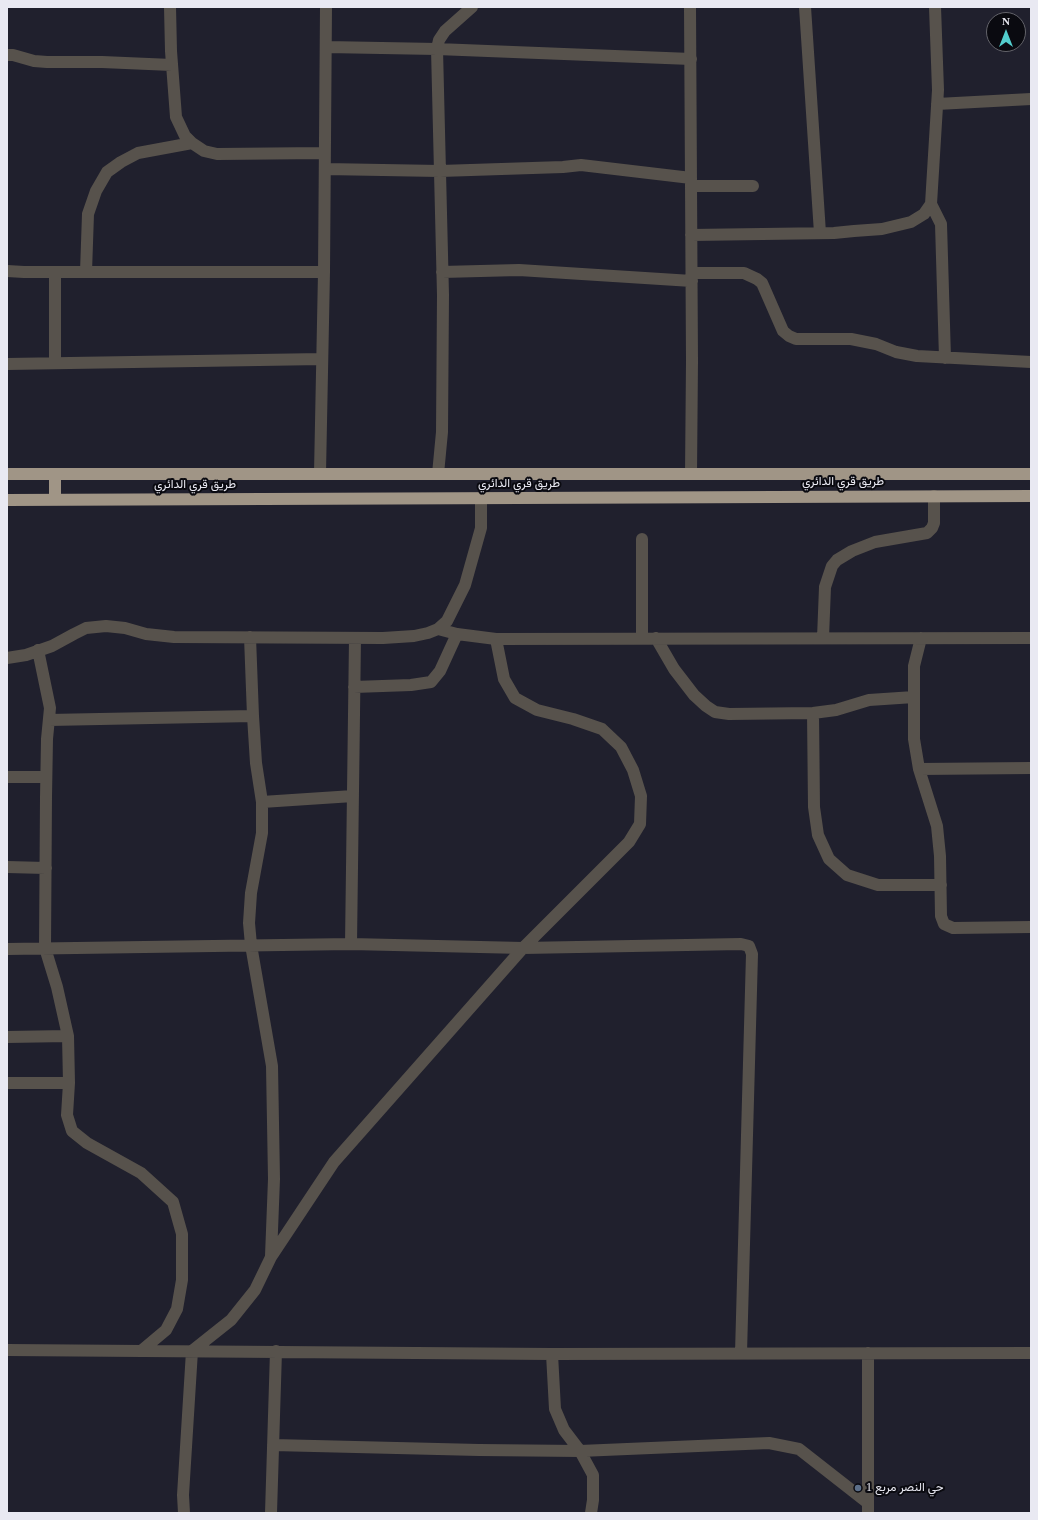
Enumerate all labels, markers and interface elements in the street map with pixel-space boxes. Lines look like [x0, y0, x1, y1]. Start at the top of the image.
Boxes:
north arrow [986, 12, 1026, 52]
text: N [1002, 15, 1010, 27]
street label: طريق قري الدائري [802, 475, 884, 489]
street label: طريق قري الدائري [478, 477, 560, 491]
street label: طريق قري الدائري [154, 478, 236, 492]
place label: حي النصر مربع 1 [866, 1481, 944, 1495]
marker: حي النصر مربع 1 [853, 1483, 863, 1493]

